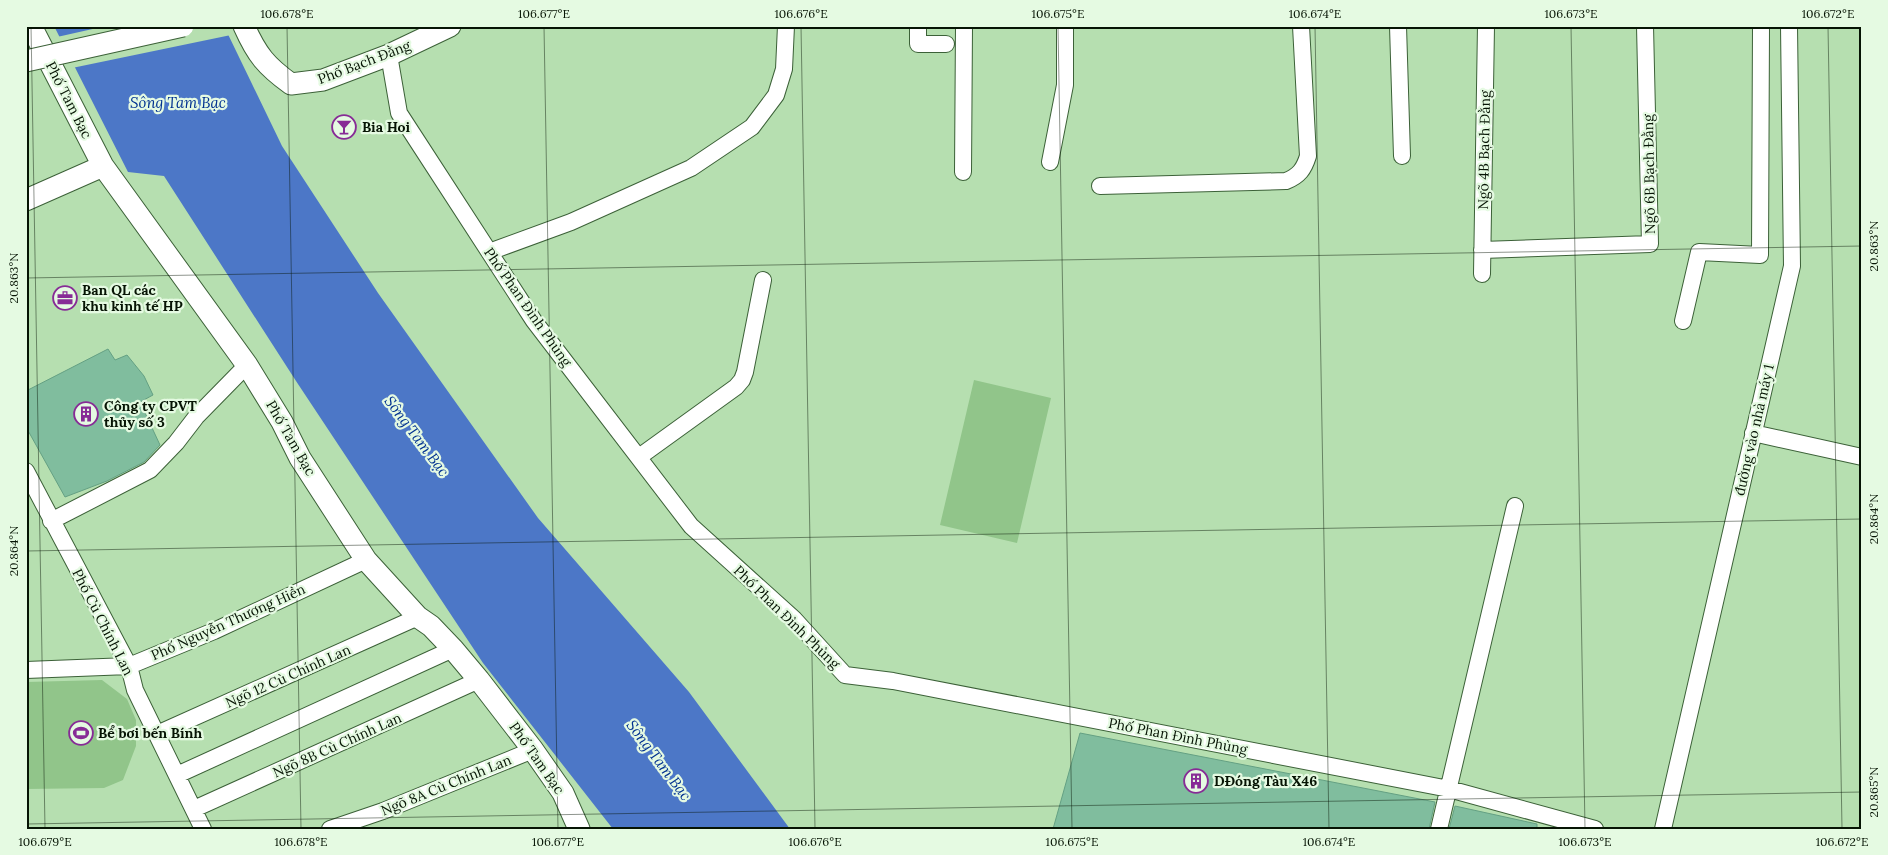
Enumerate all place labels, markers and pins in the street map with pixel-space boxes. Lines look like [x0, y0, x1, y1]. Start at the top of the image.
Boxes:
bar icon: Bia Hoi [331, 114, 357, 140]
place label: Bia Hoi [362, 118, 411, 136]
place label: Ban QL các khu kinh tế HP [82, 281, 183, 315]
office icon: Ban QL các khu kinh tế HP [52, 285, 78, 311]
place label: Công ty CPVT thủy số 3 [104, 397, 197, 431]
building icon: Công ty CPVT thủy số 3 [73, 401, 99, 427]
sports icon: Bể bơi bến Bính [68, 720, 94, 746]
place label: Bể bơi bến Bính [98, 724, 202, 742]
building icon: DĐóng Tàu X46 [1183, 768, 1209, 794]
place label: DĐóng Tàu X46 [1214, 772, 1317, 790]

